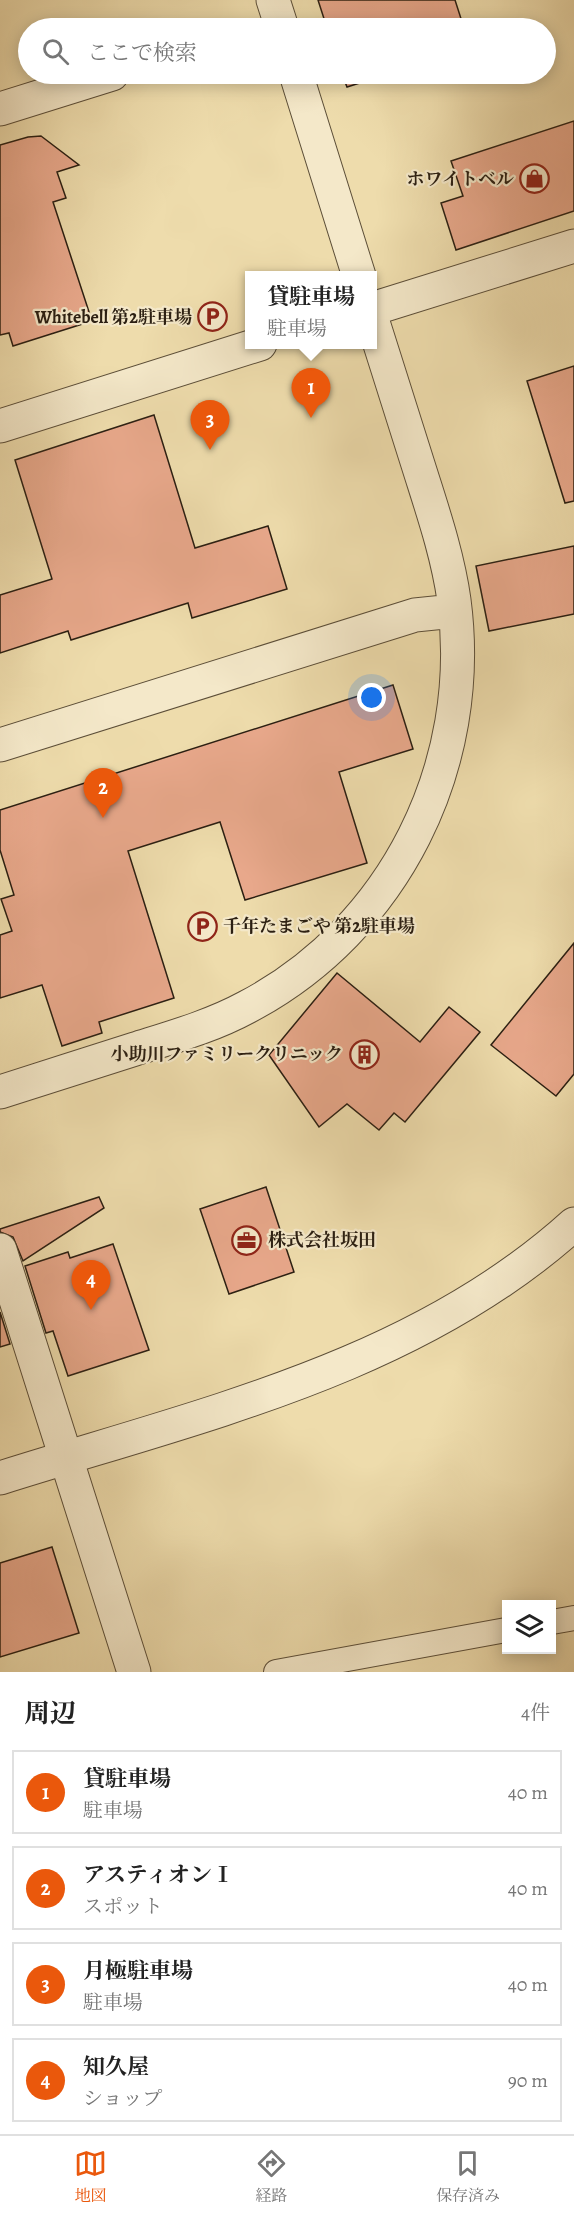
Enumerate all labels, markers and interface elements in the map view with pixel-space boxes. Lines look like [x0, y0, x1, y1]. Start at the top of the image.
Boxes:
search box [18, 18, 556, 84]
icon: search [39, 35, 72, 68]
text: ここで検索 [87, 38, 197, 68]
shop icon: ホワイトベル [519, 163, 551, 195]
place label: ホワイトベル [407, 167, 514, 191]
popup [245, 271, 377, 349]
text: 貸駐車場 [267, 282, 355, 312]
parking icon: Whitebell 第2駐車場 [197, 301, 229, 333]
place label: Whitebell 第2駐車場 [34, 305, 192, 329]
text: 駐車場 [267, 315, 327, 342]
pin: 1 [292, 368, 330, 418]
pin: 3 [190, 400, 230, 450]
your location [357, 683, 386, 712]
pin: 2 [84, 768, 122, 818]
parking icon: 千年たまごや 第2駐車場 [186, 910, 218, 942]
place label: 千年たまごや 第2駐車場 [223, 914, 415, 938]
building icon: 小助川ファミリークリニック [348, 1038, 380, 1070]
place label: 小助川ファミリークリニック [110, 1042, 343, 1066]
office icon: 株式会社坂田 [231, 1224, 263, 1256]
place label: 株式会社坂田 [268, 1228, 376, 1252]
pin: 4 [72, 1260, 110, 1310]
map controls [502, 1600, 556, 1654]
button: layers [502, 1600, 556, 1654]
text: 周辺 [24, 1696, 76, 1731]
text: 4件 [521, 1699, 550, 1726]
text: 貸駐車場 [83, 1764, 171, 1794]
text: 1 [42, 1779, 49, 1806]
text: 40 m [508, 1779, 548, 1806]
text: 駐車場 [83, 1797, 143, 1824]
text: アスティオンⅠ [83, 1860, 234, 1890]
text: 2 [41, 1875, 50, 1902]
text: 40 m [508, 1875, 548, 1902]
text: スポット [83, 1893, 163, 1920]
text: 月極駐車場 [83, 1956, 193, 1986]
text: 3 [41, 1971, 50, 1998]
text: 40 m [508, 1971, 548, 1998]
text: 駐車場 [83, 1989, 143, 2016]
text: 知久屋 [83, 2052, 149, 2082]
text: 4 [41, 2067, 50, 2094]
text: 90 m [508, 2067, 548, 2094]
text: ショップ [83, 2085, 163, 2112]
tab: 地図 [74, 2147, 107, 2207]
tab: 経路 [255, 2147, 288, 2207]
tab: 保存済み [436, 2147, 500, 2207]

